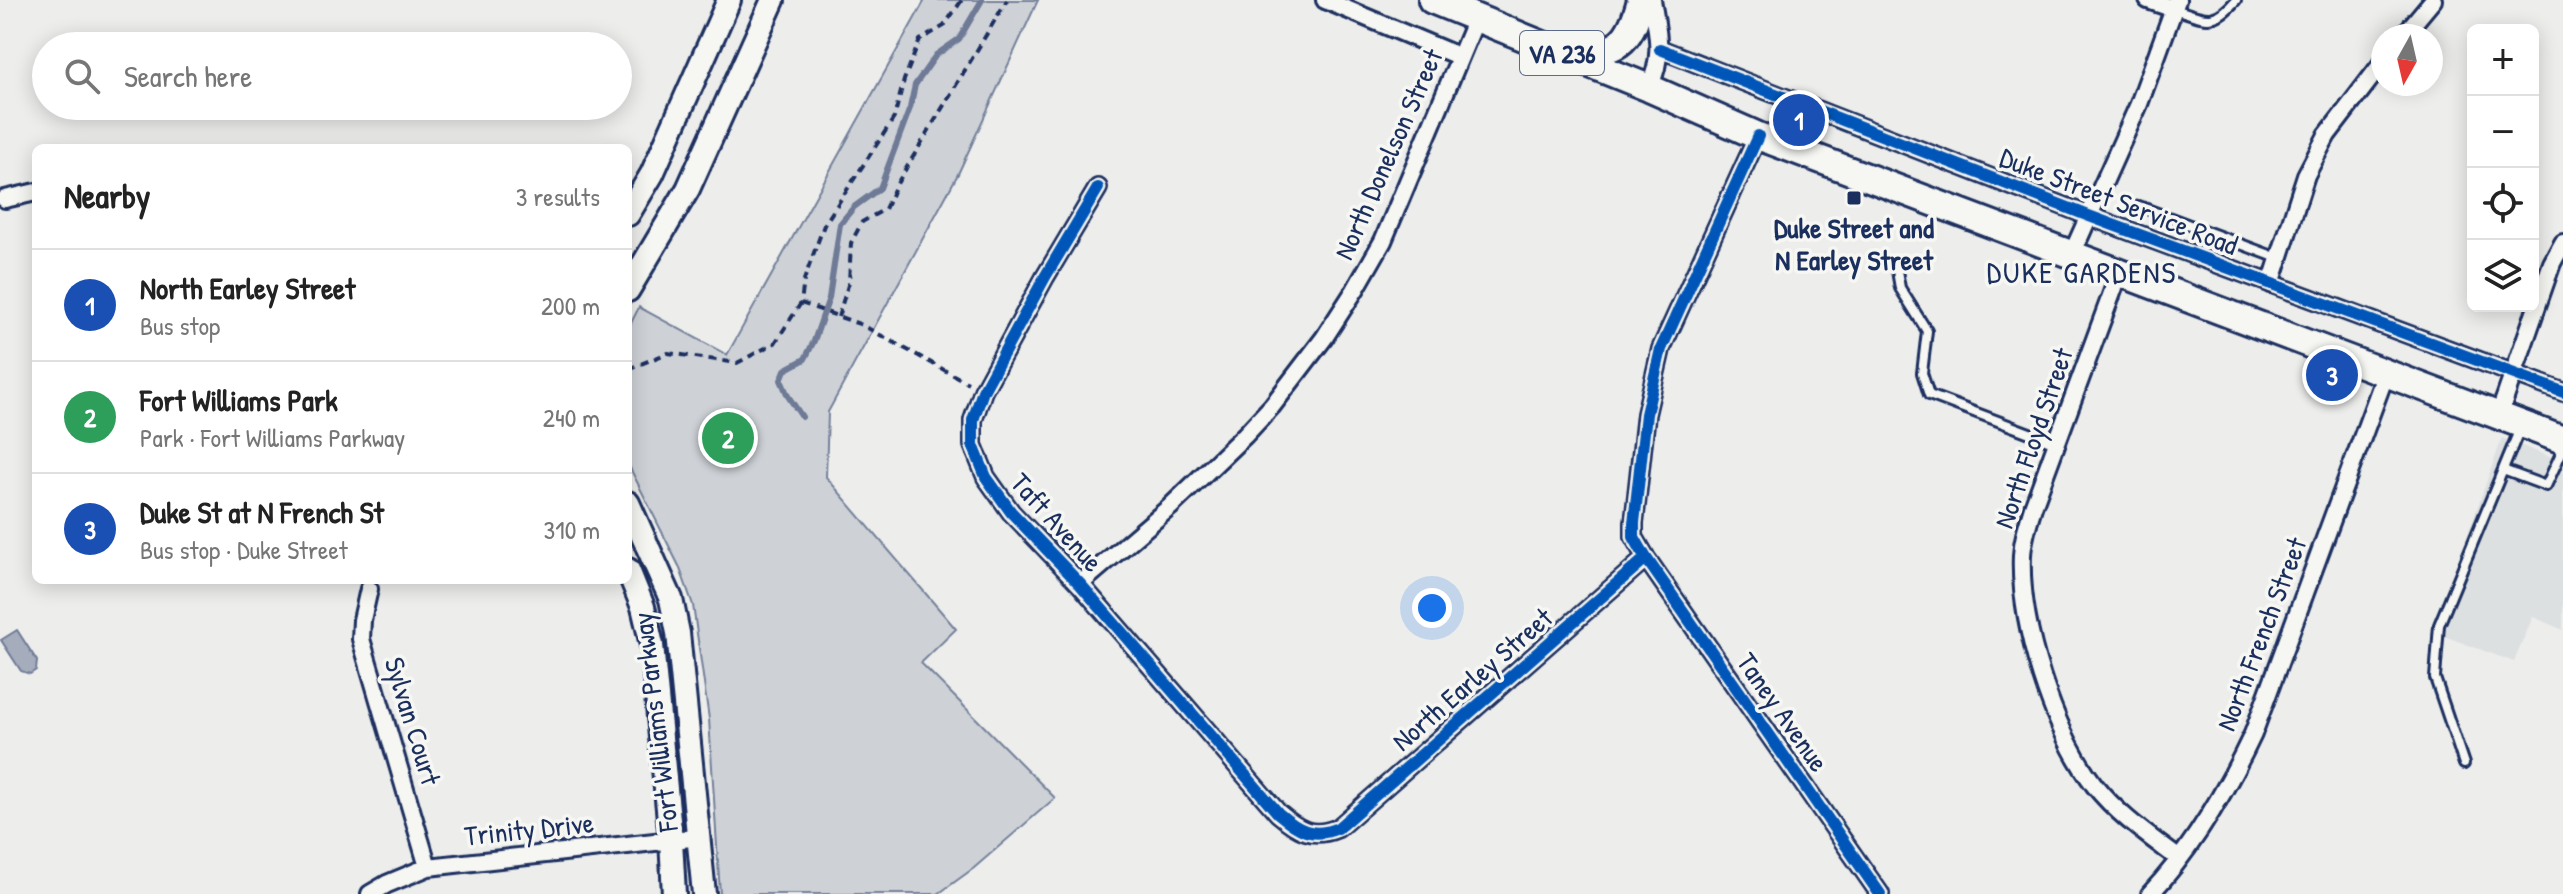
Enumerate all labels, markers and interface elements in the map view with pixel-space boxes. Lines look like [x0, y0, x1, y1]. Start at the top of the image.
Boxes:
north arrow [2371, 24, 2443, 96]
map controls [2467, 24, 2539, 312]
button: + [2467, 24, 2539, 96]
road number: VA 236 [1520, 31, 1604, 75]
search box [32, 32, 632, 120]
street label: North Donelson Street [1324, 42, 1452, 265]
icon: search [60, 54, 104, 98]
text: Search here [124, 56, 252, 96]
pin: 1 [1773, 90, 1825, 150]
button: − [2467, 96, 2539, 168]
street label: Duke Street Service Road [1995, 138, 2243, 264]
button: locate [2467, 168, 2539, 240]
text: Nearby [64, 173, 150, 219]
text: 3 results [516, 179, 600, 214]
marker: Duke Street and N Earley Street [1845, 189, 1863, 207]
place label: Duke Street and N Earley Street [1774, 209, 1934, 280]
button: layers [2467, 240, 2539, 312]
district label: DUKE GARDENS [1987, 252, 2177, 292]
text: North Earley Street [140, 268, 355, 308]
text: 1 [85, 288, 95, 323]
text: 200 m [541, 288, 600, 323]
text: Bus stop [140, 308, 220, 343]
street label: North Floyd Street [1984, 342, 2082, 533]
pin: 3 [2306, 345, 2358, 405]
text: Fort Williams Park [140, 380, 338, 420]
text: 2 [84, 400, 96, 435]
text: 240 m [543, 400, 600, 435]
pin: 2 [702, 408, 754, 468]
text: Park · Fort Williams Parkway [140, 420, 405, 455]
street label: Taft Avenue [1002, 464, 1112, 580]
text: Duke St at N French St [140, 492, 384, 532]
text: 3 [84, 512, 96, 547]
text: 310 m [544, 512, 600, 547]
text: Bus stop · Duke Street [140, 532, 348, 567]
street label: North French Street [2207, 532, 2315, 736]
your location [1412, 588, 1452, 628]
street label: North Earley Street [1384, 598, 1561, 759]
street label: Fort Williams Parkway [623, 610, 687, 835]
street label: Taney Avenue [1728, 645, 1838, 779]
street label: Sylvan Court [376, 652, 451, 790]
street label: Trinity Drive [463, 803, 595, 855]

